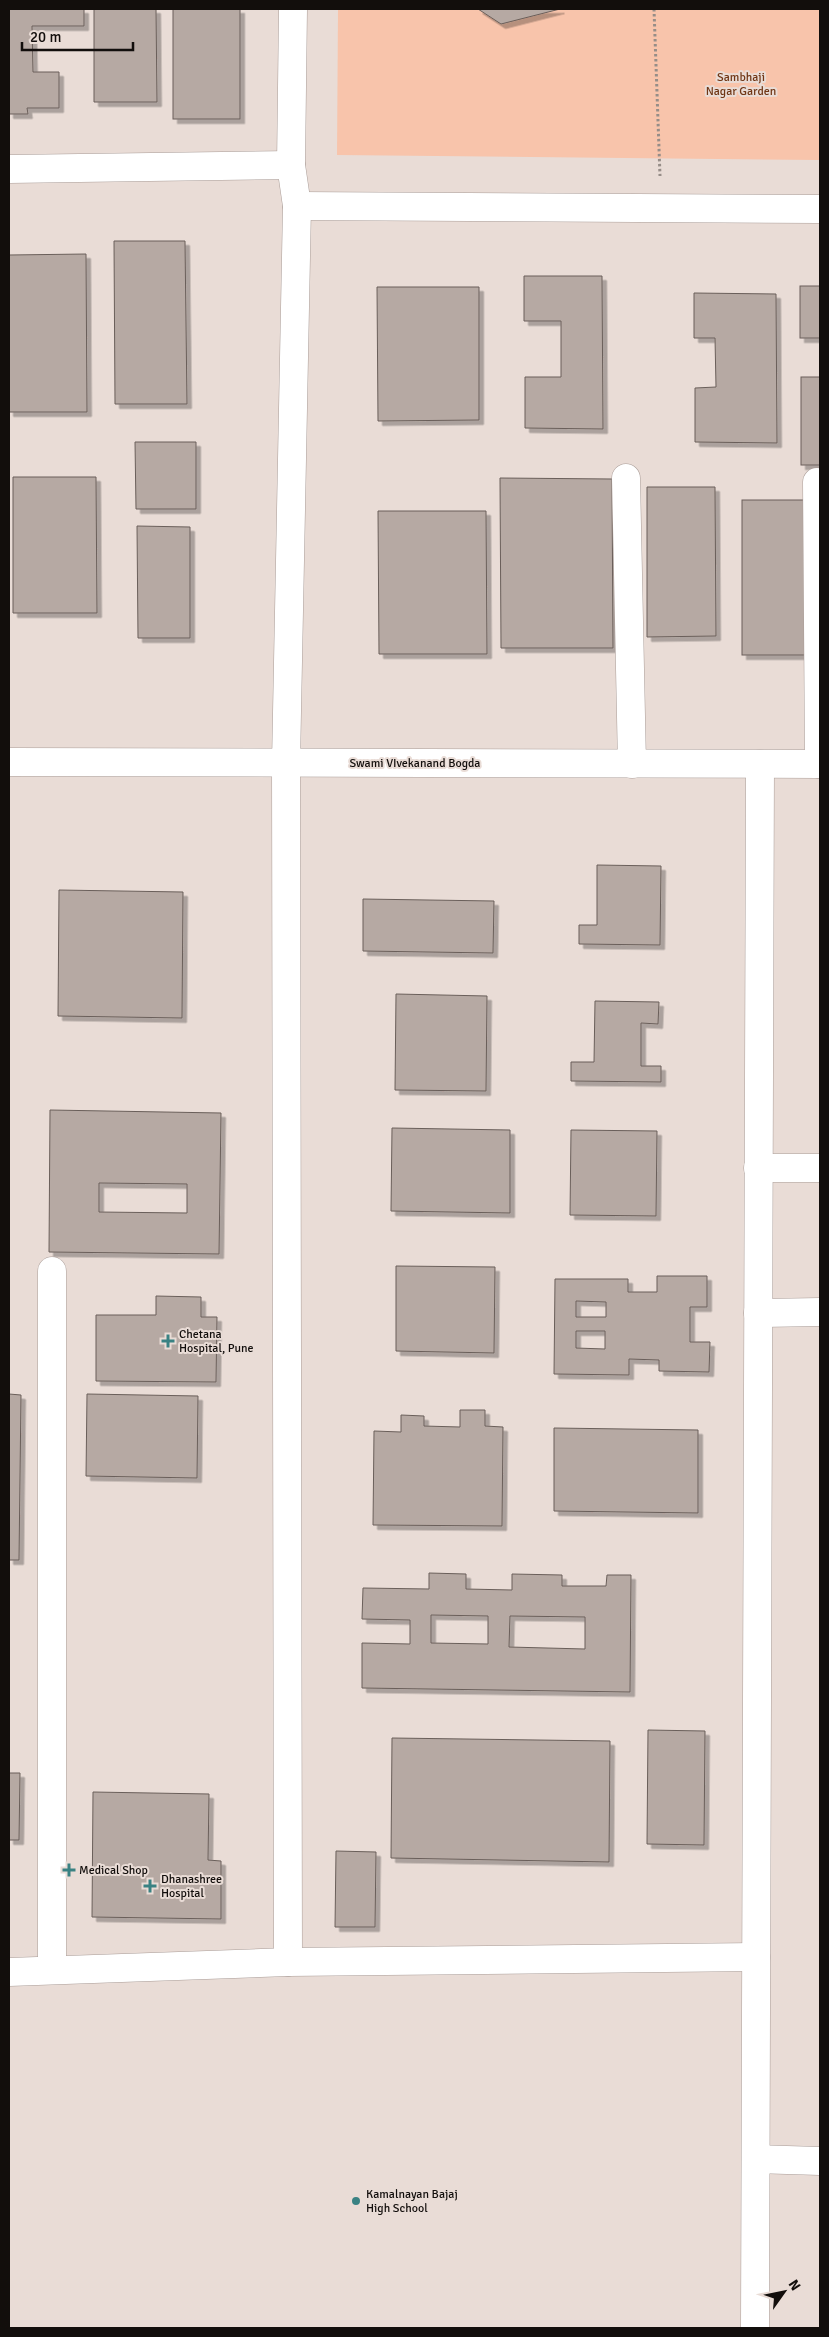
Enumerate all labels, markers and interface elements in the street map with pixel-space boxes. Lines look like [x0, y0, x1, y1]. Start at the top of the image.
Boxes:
scale bar [22, 20, 134, 52]
text: 20 m [30, 28, 61, 46]
park label: Sambhaji Nagar Garden [706, 70, 776, 99]
street label: Swami VIvekanand Bogda [350, 756, 480, 771]
place label: Chetana Hospital, Pune [179, 1327, 254, 1356]
marker: Chetana Hospital, Pune [161, 1334, 175, 1348]
place label: Medical Shop [79, 1863, 148, 1878]
marker: Medical Shop [63, 1864, 75, 1876]
place label: Dhanashree Hospital [161, 1872, 222, 1901]
marker: Dhanashree Hospital [143, 1879, 157, 1893]
place label: Kamalnayan Bajaj High School [366, 2187, 458, 2216]
marker: Kamalnayan Bajaj High School [350, 2195, 362, 2207]
north arrow [759, 2267, 809, 2317]
text: N [785, 2276, 804, 2294]

